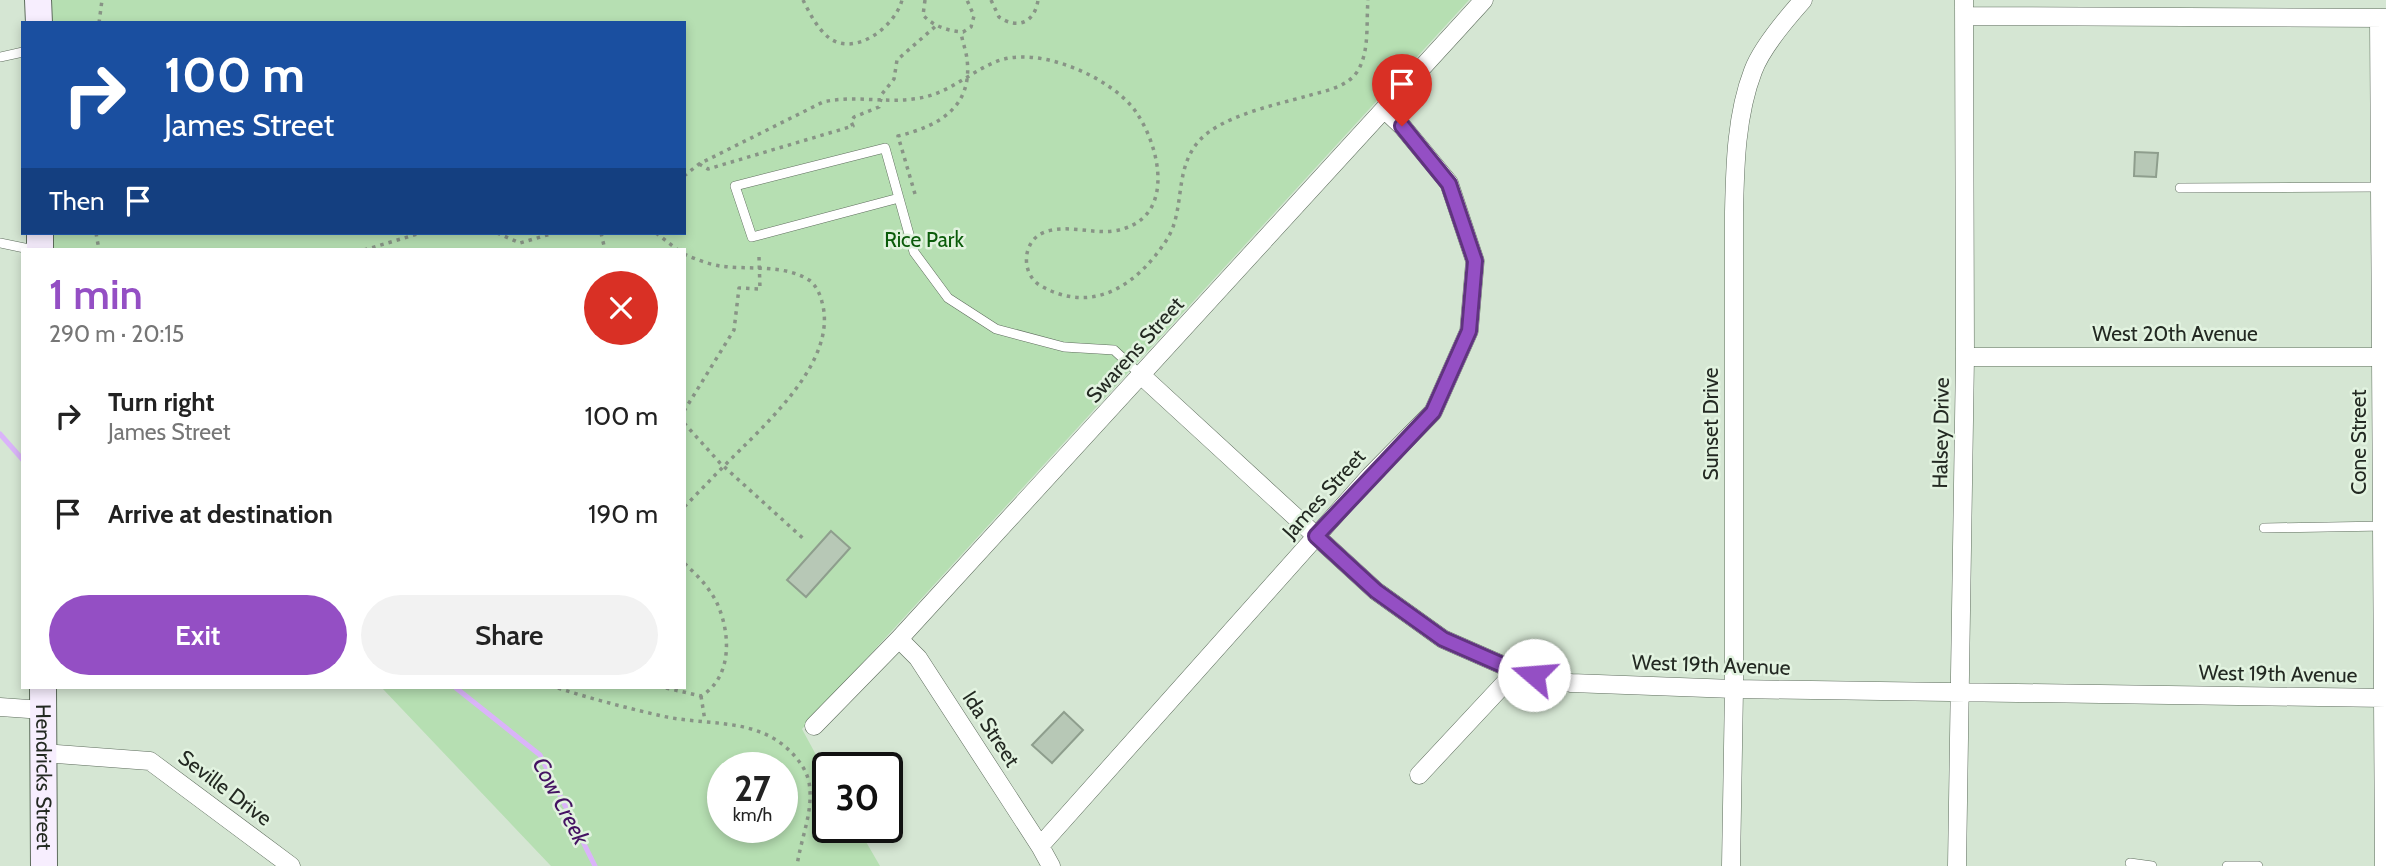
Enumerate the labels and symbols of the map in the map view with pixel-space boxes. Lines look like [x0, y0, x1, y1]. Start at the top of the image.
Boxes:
pin [1372, 54, 1432, 126]
park label: Rice Park [884, 227, 964, 252]
street label: Swarens Street [1081, 292, 1189, 408]
street label: West 20th Avenue [2092, 321, 2258, 346]
street label: Sunset Drive [1698, 367, 1723, 481]
street label: Halsey Drive [1927, 377, 1954, 489]
street label: Cone Street [2346, 389, 2371, 495]
street label: James Street [1276, 444, 1370, 544]
position arrow [1497, 638, 1571, 712]
street label: West 19th Avenue [1631, 649, 1791, 680]
street label: West 19th Avenue [2198, 660, 2358, 687]
street label: Ida Street [958, 686, 1025, 771]
street label: Hendricks Street [31, 704, 57, 850]
street label: Seville Drive [174, 744, 277, 831]
water label: Cow Creek [526, 752, 596, 851]
speed limit sign: 30 [812, 752, 903, 843]

